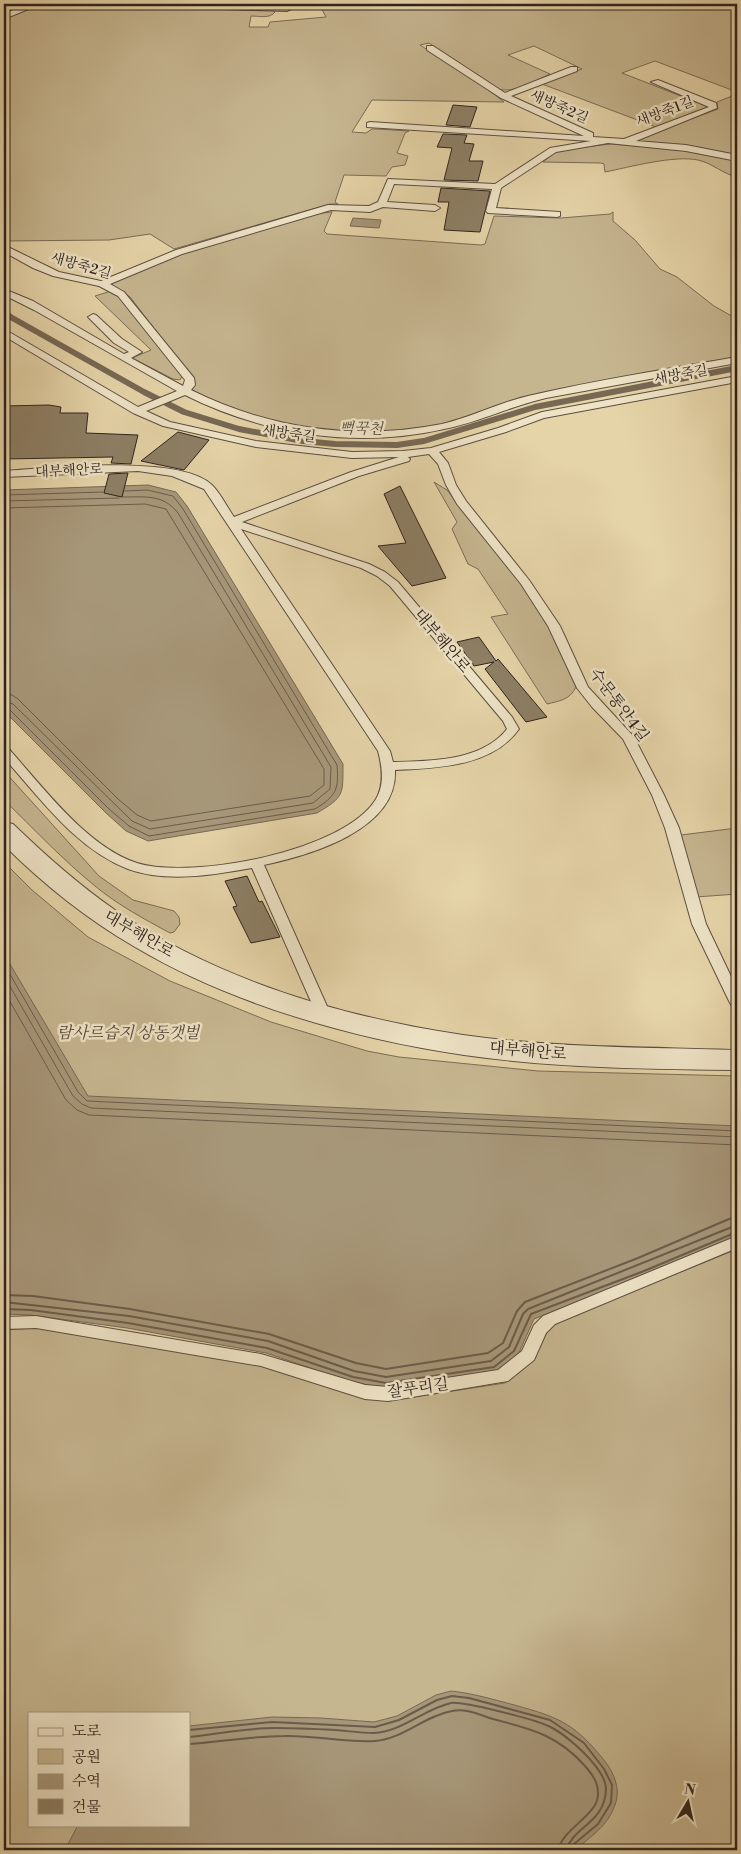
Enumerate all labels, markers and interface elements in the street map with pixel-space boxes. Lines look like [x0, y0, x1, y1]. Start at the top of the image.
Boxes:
street label: 새방죽2길 [527, 86, 591, 128]
street label: 새방죽1길 [634, 93, 696, 131]
street label: 새방죽2길 [49, 249, 113, 283]
street label: 새방죽길 [653, 361, 709, 389]
water label: 뻑꾹천 [339, 419, 384, 439]
street label: 새방죽길 [261, 421, 317, 447]
street label: 대부해안로 [35, 460, 104, 482]
street label: 대부해안로 [410, 605, 475, 677]
street label: 수문통안4길 [585, 664, 653, 746]
street label: 대부해안로 [101, 906, 178, 962]
park label: 람사르습지 상동갯벌 [57, 1023, 201, 1043]
street label: 대부해안로 [489, 1038, 568, 1064]
street label: 잘푸리길 [386, 1374, 450, 1402]
legend [28, 1712, 190, 1826]
text: 도로 [72, 1722, 101, 1741]
text: 공원 [72, 1748, 101, 1767]
text: 수역 [72, 1772, 101, 1791]
north arrow [664, 1776, 714, 1826]
text: N [683, 1780, 697, 1800]
text: 건물 [72, 1798, 101, 1817]

